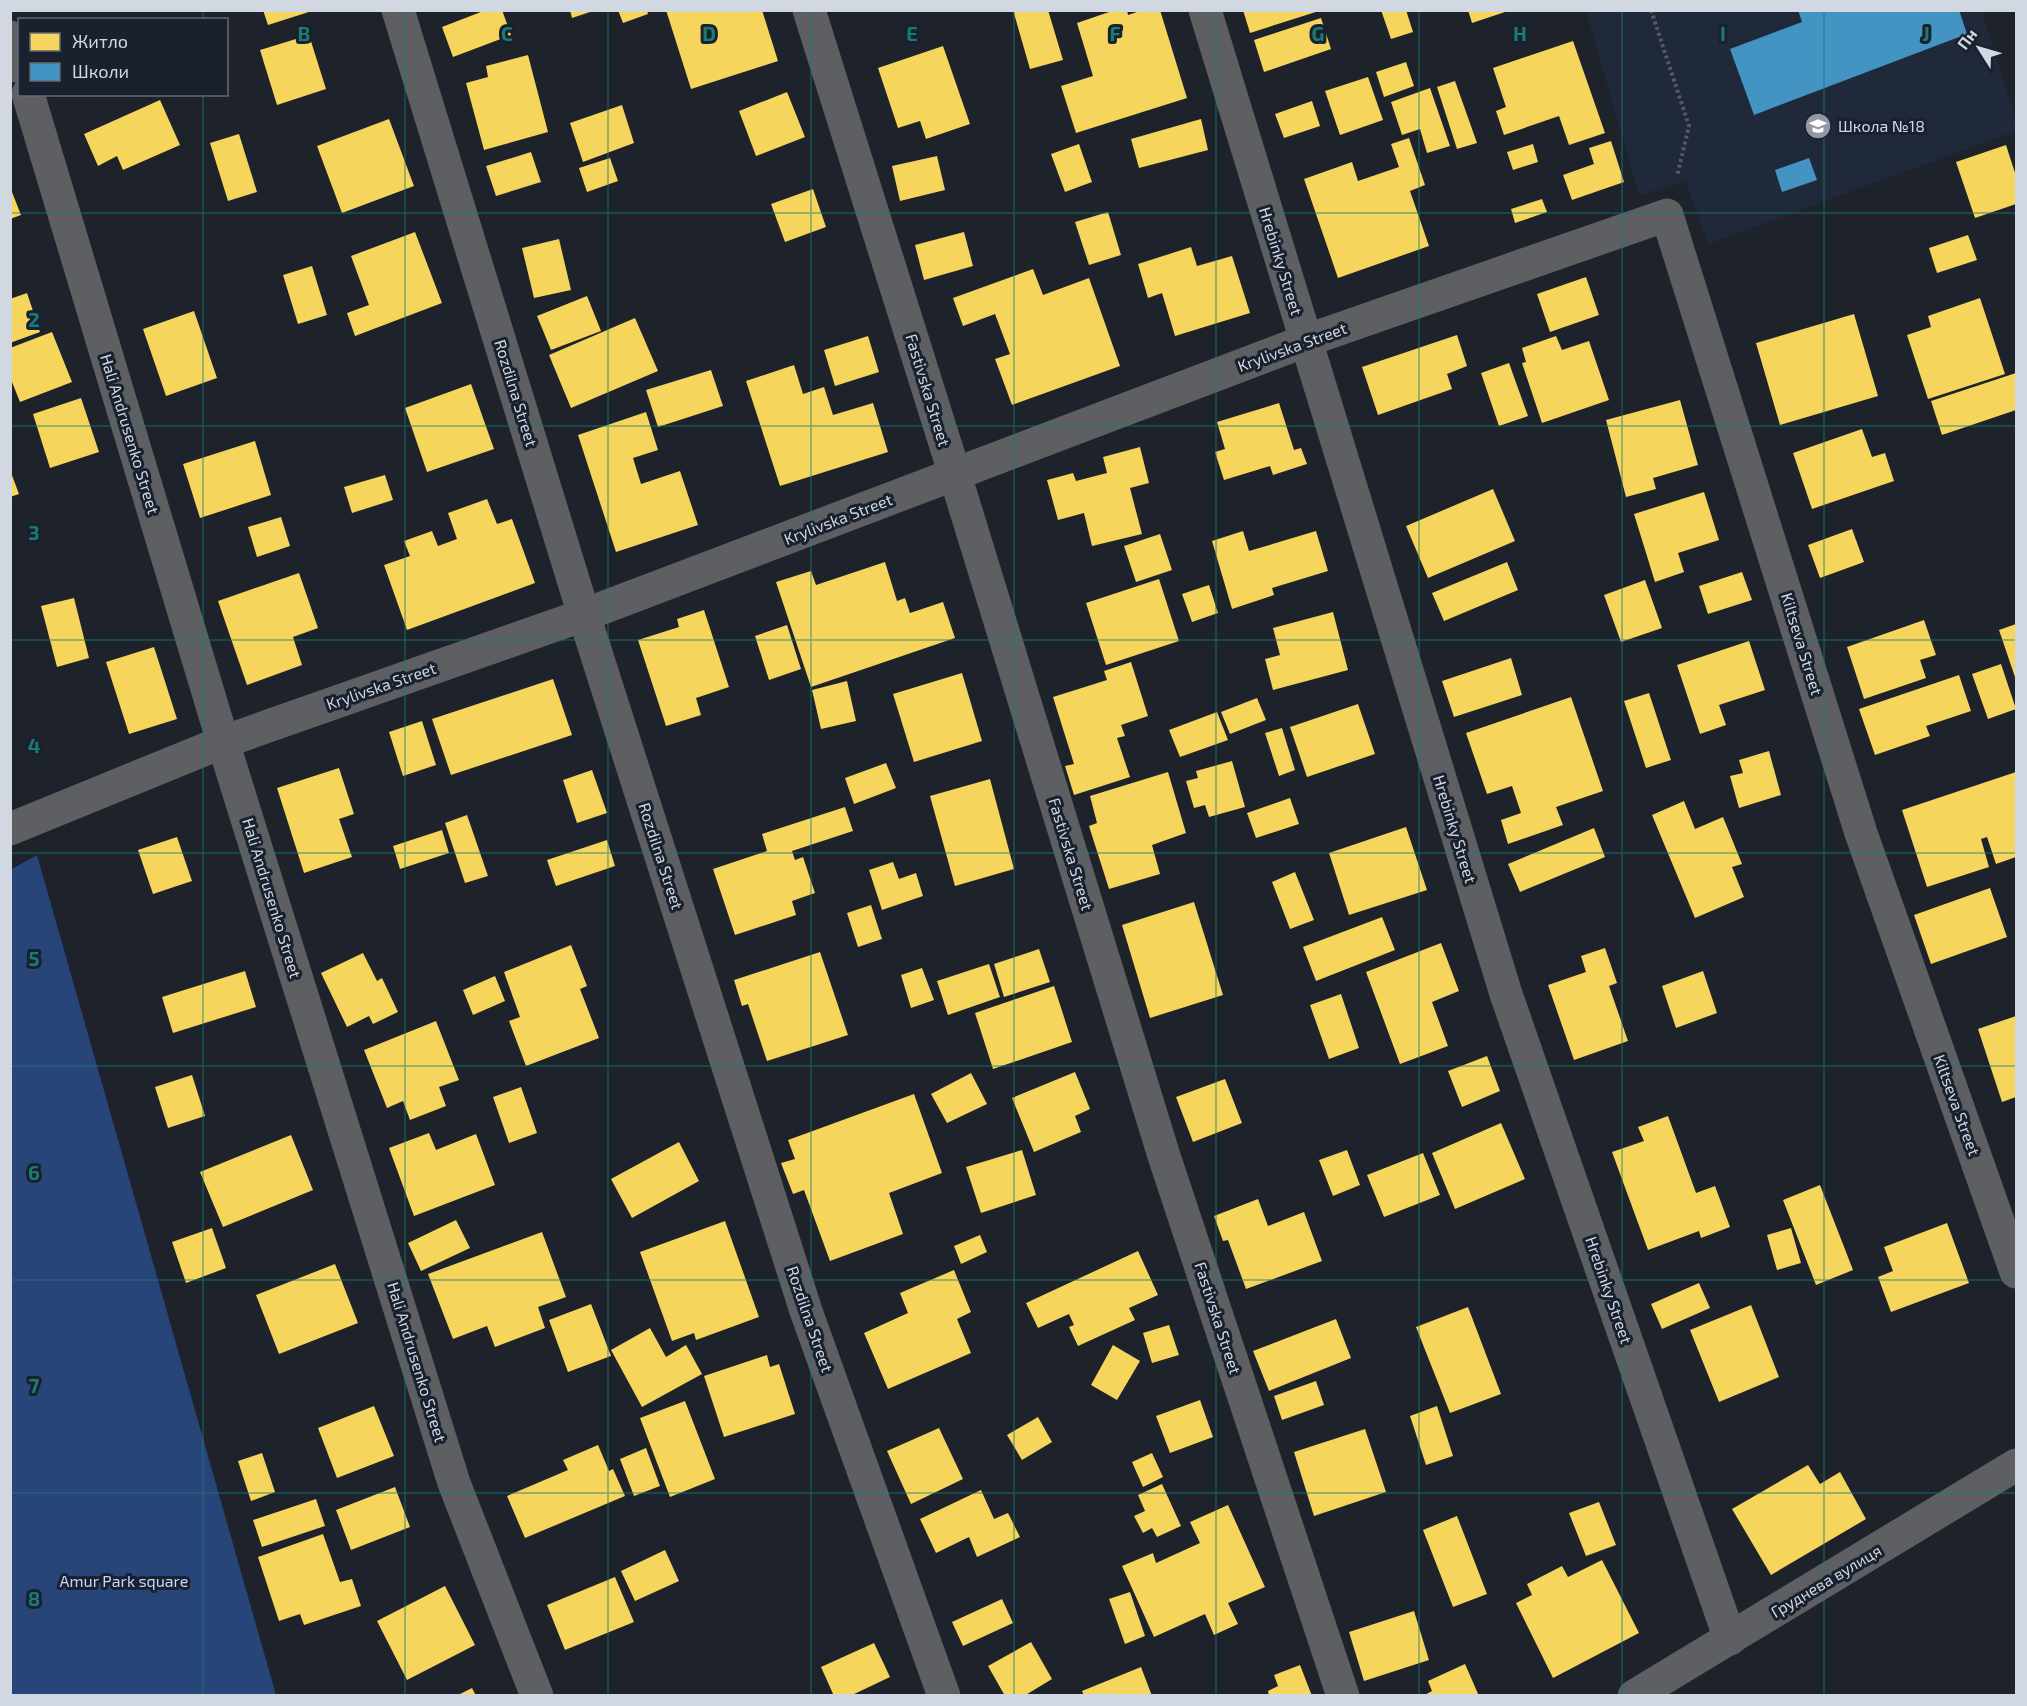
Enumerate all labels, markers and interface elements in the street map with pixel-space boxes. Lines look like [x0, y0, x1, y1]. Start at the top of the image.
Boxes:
legend [18, 18, 228, 96]
north arrow [1949, 18, 2009, 78]
text: B [298, 21, 310, 45]
text: C [501, 21, 513, 45]
text: D [702, 21, 716, 45]
text: E [906, 21, 918, 45]
text: F [1109, 21, 1121, 45]
text: G [1312, 21, 1324, 45]
text: H [1513, 21, 1527, 45]
text: I [1720, 21, 1726, 45]
text: J [1922, 21, 1930, 45]
text: Пн [1953, 25, 1980, 53]
text: Житло [72, 30, 128, 52]
text: Школи [72, 60, 129, 82]
school or university icon: Школа №18 [1803, 111, 1833, 141]
place label: Школа №18 [1838, 116, 1925, 135]
street label: Hrebinky Street [1256, 204, 1307, 317]
text: 2 [28, 307, 40, 331]
street label: Krylivska Street [1235, 318, 1349, 375]
street label: Fastivska Street [902, 331, 955, 448]
street label: Rozdilna Street [491, 337, 542, 449]
street label: Hali Andrusenko Street [97, 352, 164, 516]
street label: Krylivska Street [781, 489, 895, 548]
text: 3 [28, 520, 40, 544]
street label: Kiltseva Street [1778, 590, 1827, 697]
street label: Krylivska Street [324, 658, 438, 713]
text: 4 [28, 733, 41, 757]
street label: Hrebinky Street [1430, 772, 1481, 885]
street label: Fastivska Street [1045, 795, 1098, 912]
street label: Rozdilna Street [635, 800, 688, 912]
street label: Hali Andrusenko Street [239, 816, 306, 980]
text: 5 [28, 946, 40, 970]
street label: Kiltseva Street [1930, 1052, 1985, 1158]
text: 6 [28, 1160, 40, 1184]
street label: Hrebinky Street [1582, 1234, 1637, 1346]
street label: Fastivska Street [1191, 1259, 1246, 1376]
street label: Rozdilna Street [783, 1263, 838, 1374]
street label: Hali Andrusenko Street [384, 1280, 451, 1444]
text: 7 [29, 1373, 40, 1397]
street label: Груднева вулиця [1767, 1540, 1885, 1622]
park label: Amur Park square [60, 1571, 188, 1590]
text: 8 [28, 1586, 40, 1610]

